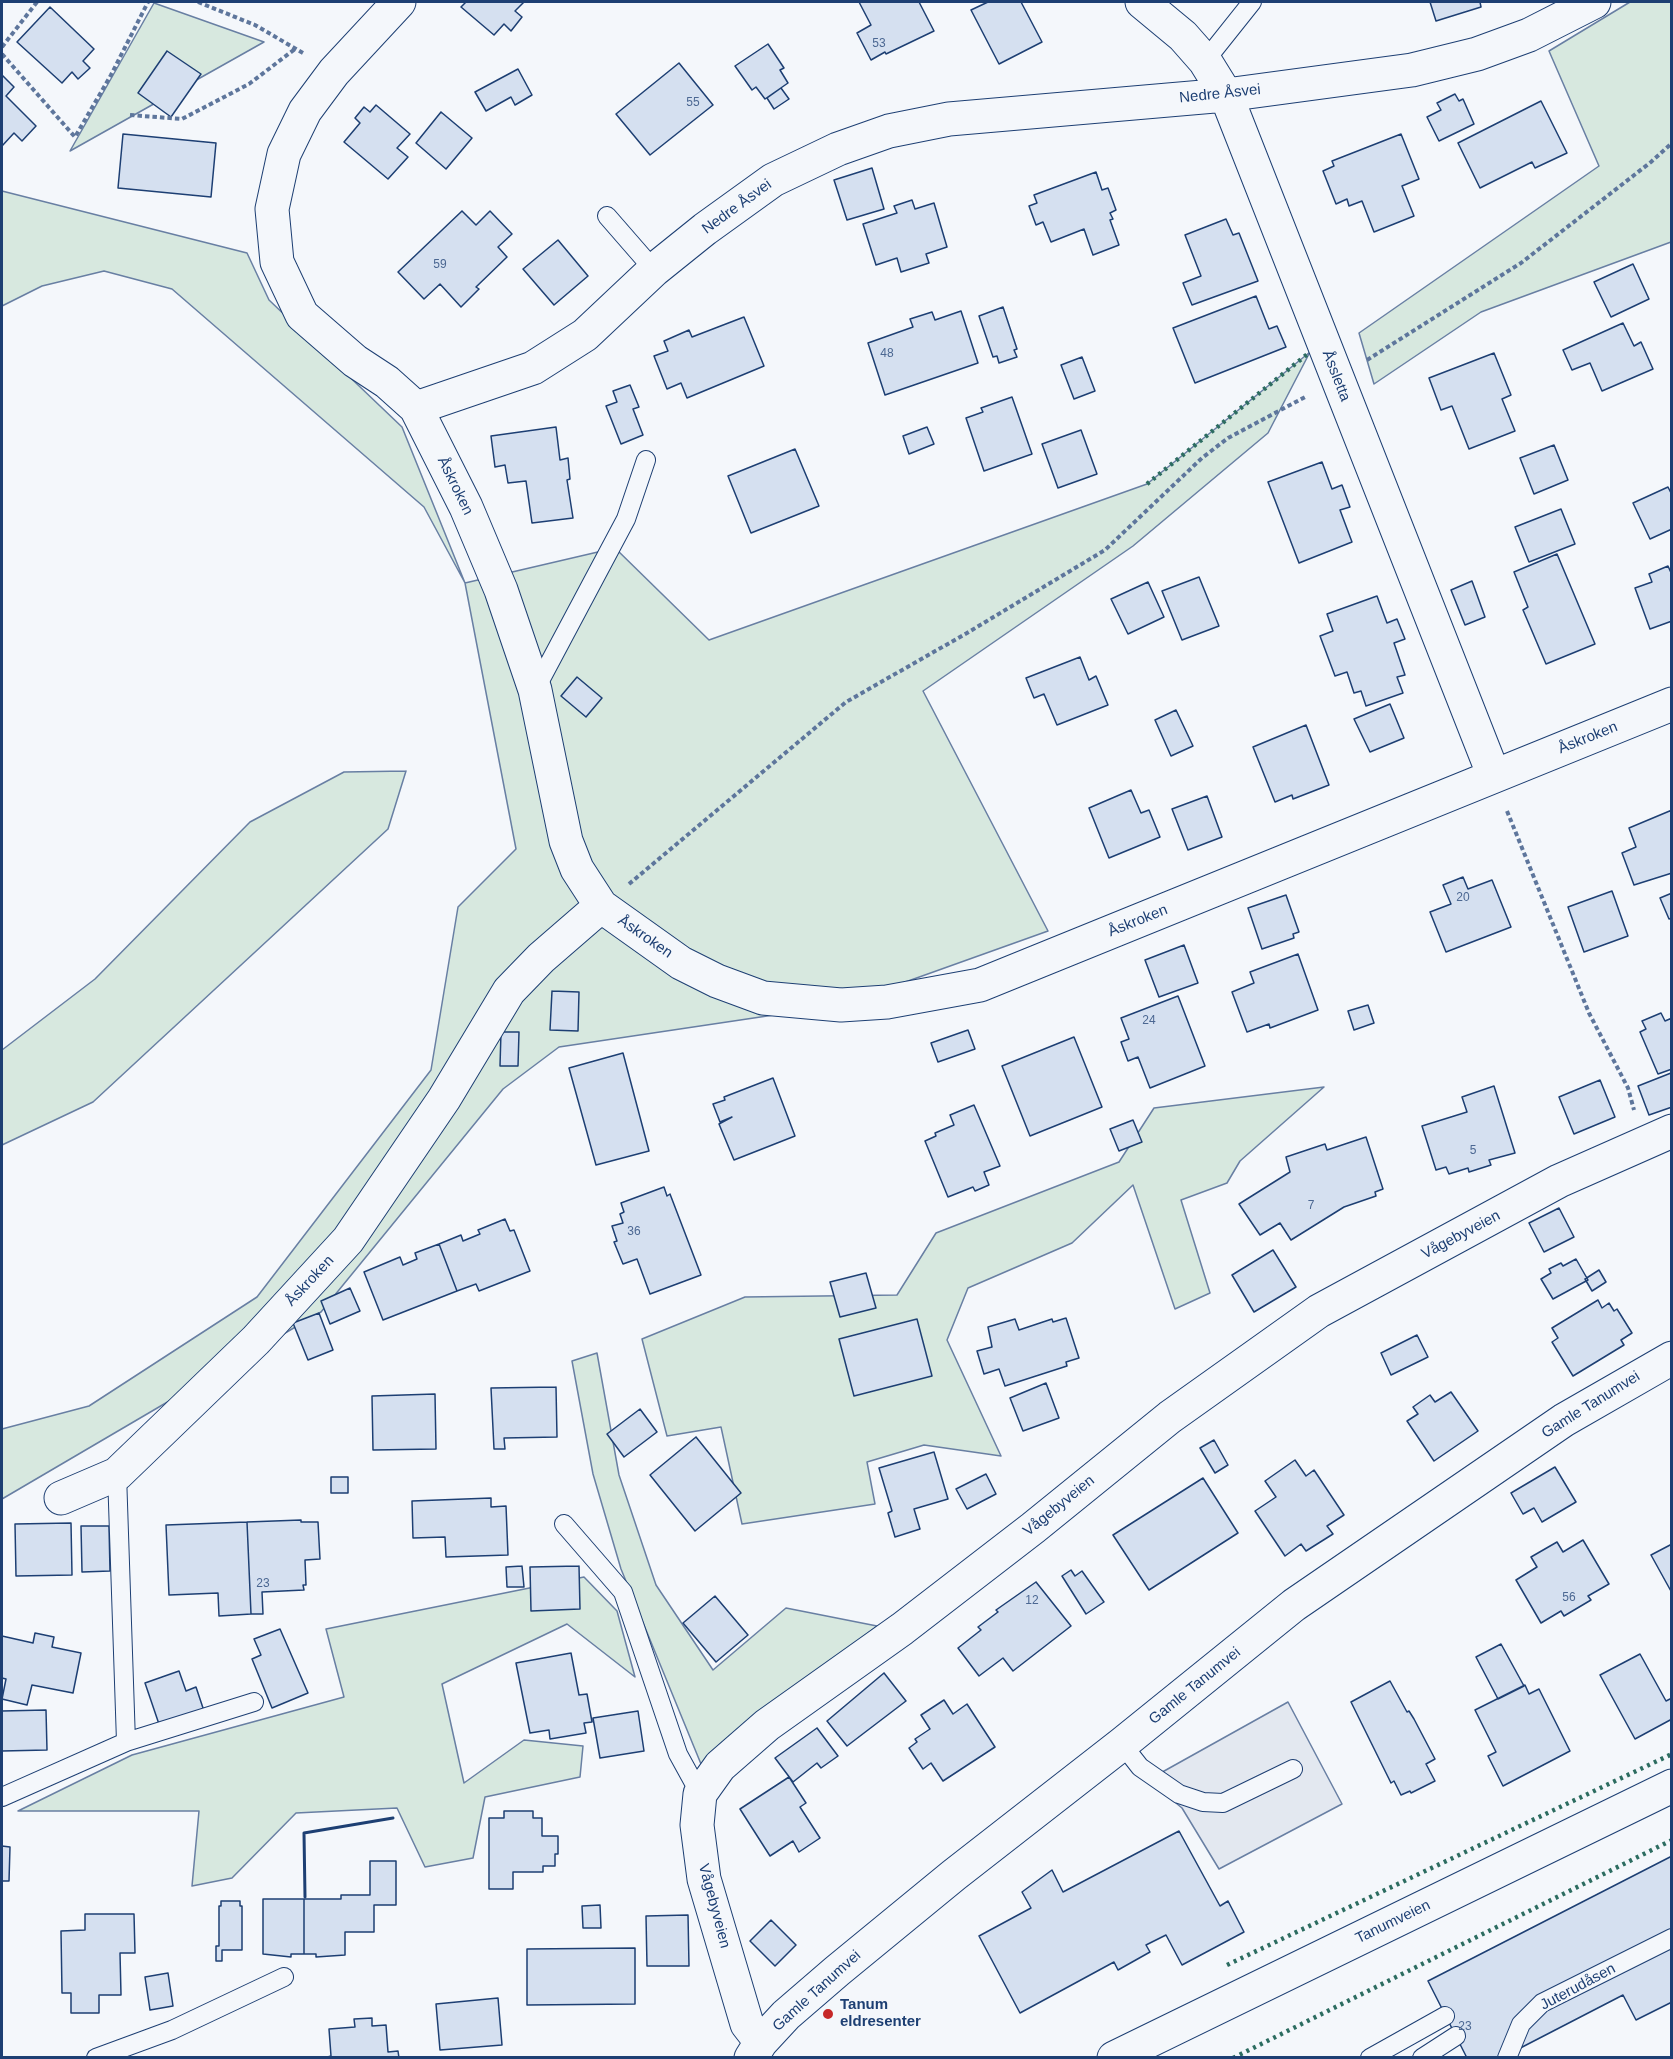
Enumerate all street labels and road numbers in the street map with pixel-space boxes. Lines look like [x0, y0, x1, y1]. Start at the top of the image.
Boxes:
street label: Nedre Åsvei [1178, 81, 1262, 107]
street label: Nedre Åsvei [699, 176, 775, 238]
street label: Åssletta [1318, 348, 1354, 404]
street label: Åskroken [433, 454, 477, 518]
street label: Åskroken [1556, 718, 1620, 758]
street label: Åskroken [1106, 901, 1170, 941]
street label: Åskroken [614, 912, 676, 962]
street label: Vågebyveien [1418, 1207, 1504, 1263]
street label: Åskroken [282, 1252, 338, 1310]
street label: Gamle Tanumvei [1539, 1368, 1643, 1442]
street label: Vågebyveien [1020, 1472, 1098, 1540]
street label: Gamle Tanumvei [1146, 1644, 1244, 1728]
street label: Vågebyveien [694, 1862, 734, 1950]
street label: Tanumveien [1353, 1896, 1433, 1948]
street label: Gamle Tanumvei [769, 1947, 865, 2035]
street label: Juterudåsen [1537, 1960, 1619, 2014]

